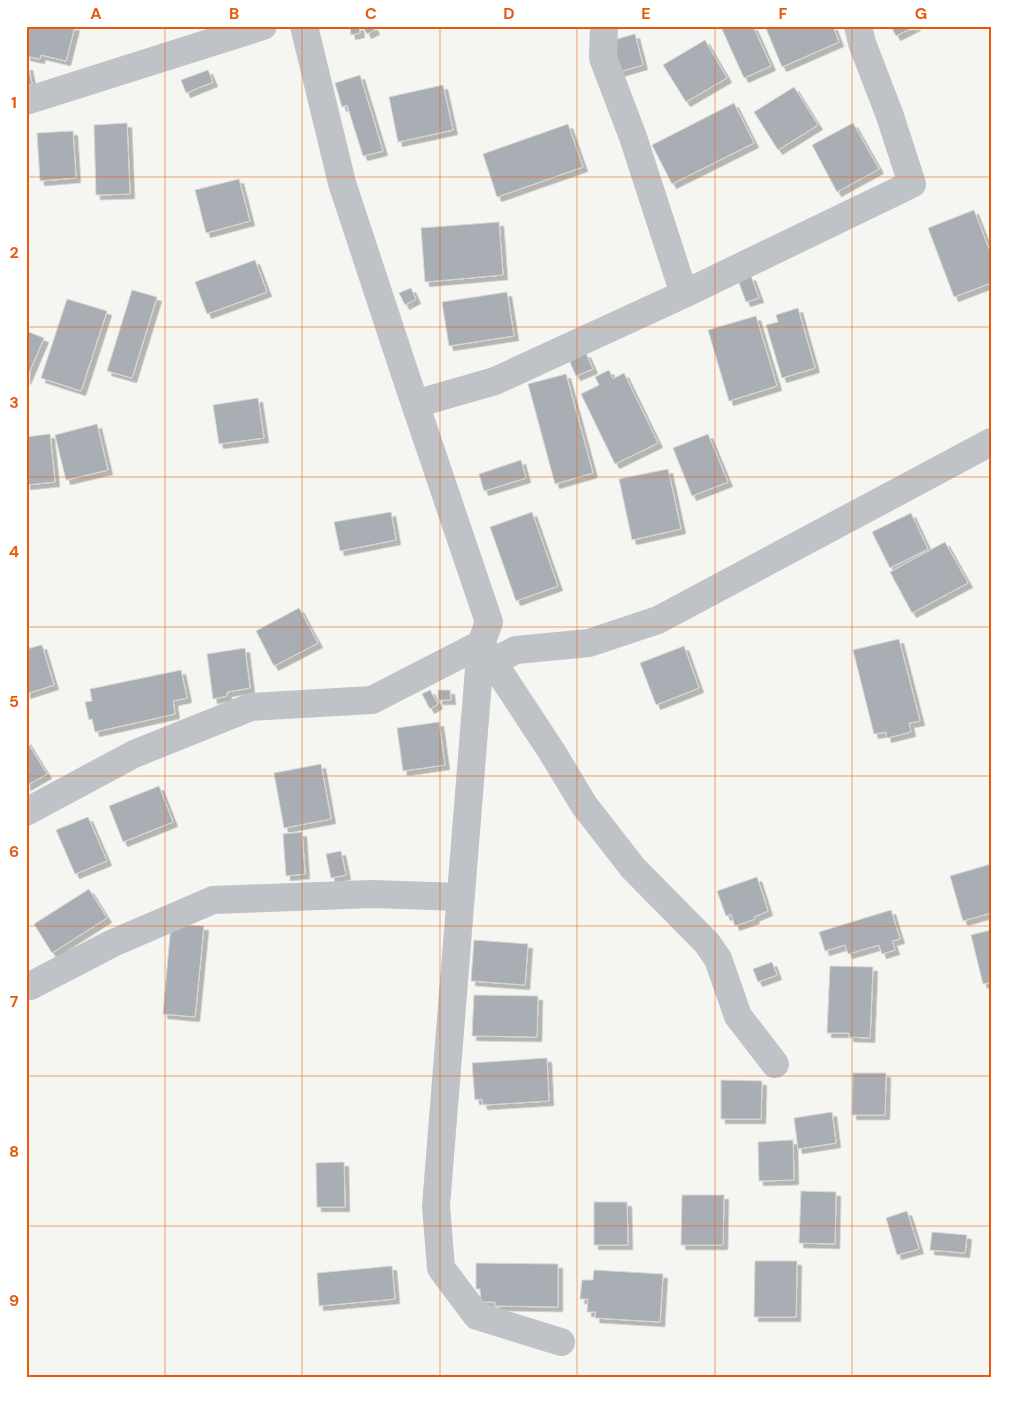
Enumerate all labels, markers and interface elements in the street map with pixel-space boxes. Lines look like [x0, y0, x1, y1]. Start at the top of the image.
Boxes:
text: A [90, 3, 102, 24]
text: B [229, 3, 239, 24]
text: C [365, 3, 377, 24]
text: D [503, 3, 515, 24]
text: E [641, 3, 651, 24]
text: F [779, 3, 788, 24]
text: G [915, 3, 927, 24]
text: 1 [11, 92, 17, 113]
text: 2 [9, 242, 19, 263]
text: 3 [9, 392, 19, 413]
text: 4 [9, 541, 19, 562]
text: 5 [9, 691, 19, 712]
text: 6 [9, 841, 19, 862]
text: 7 [10, 991, 19, 1012]
text: 8 [9, 1141, 19, 1162]
text: 9 [9, 1290, 19, 1311]

